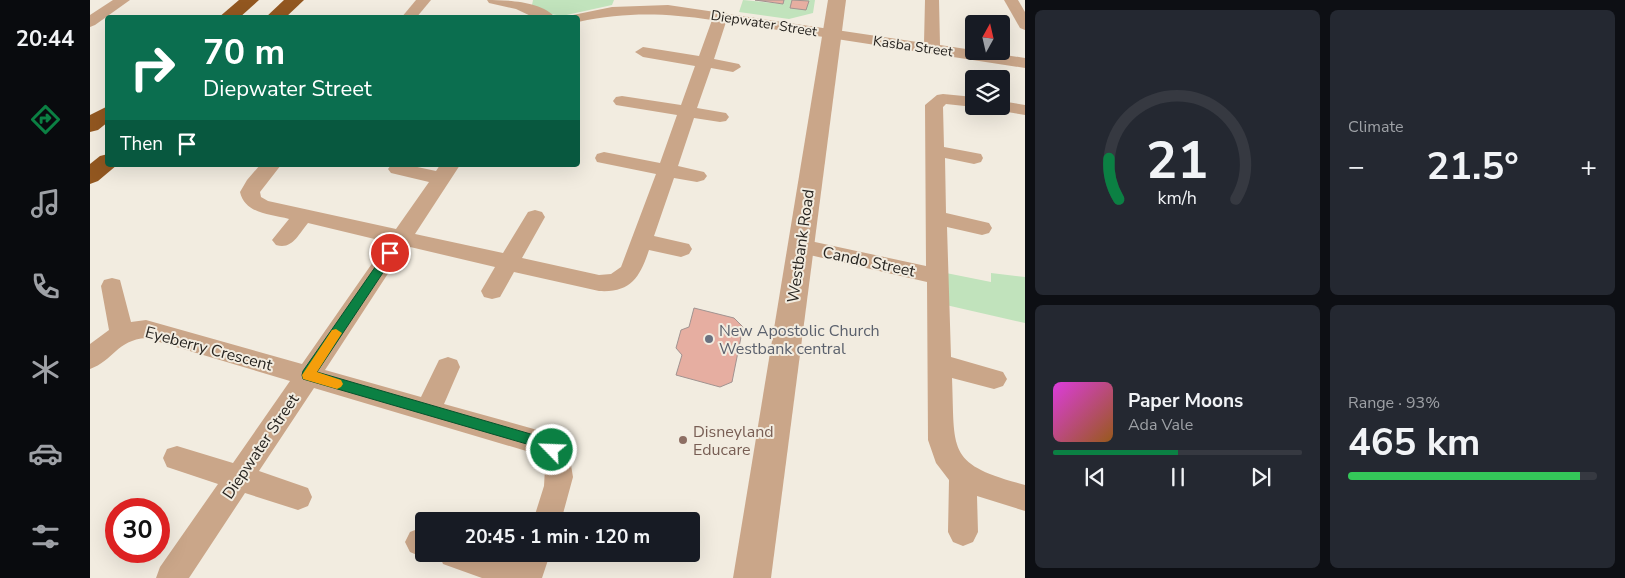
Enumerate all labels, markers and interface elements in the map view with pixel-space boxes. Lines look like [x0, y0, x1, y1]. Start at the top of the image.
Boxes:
street label: Diepwater Street [709, 6, 818, 41]
north arrow [965, 15, 1010, 60]
map controls [965, 15, 1010, 115]
text: 20:44 [16, 24, 74, 54]
text: 70 m [203, 29, 285, 76]
street label: Kasba Street [872, 32, 954, 62]
icon: right [120, 35, 185, 100]
button: layers [965, 70, 1010, 115]
text: Diepwater Street [203, 74, 372, 104]
icon: directions [28, 102, 63, 137]
text: Climate [1348, 116, 1403, 138]
text: 21 [1146, 125, 1209, 196]
icon: arrive [173, 130, 201, 158]
text: Then [120, 131, 163, 157]
text: 21.5° [1426, 141, 1519, 192]
text: − [1348, 148, 1365, 186]
text: + [1580, 148, 1597, 186]
icon: music [28, 186, 63, 221]
text: km/h [1158, 186, 1197, 210]
street label: Westbank Road [782, 188, 820, 304]
pin [369, 232, 411, 274]
icon: arrive [376, 239, 404, 267]
street label: Cando Street [820, 241, 917, 283]
icon: phone [28, 269, 63, 304]
place label: New Apostolic Church Westbank central [719, 320, 880, 360]
street label: Eyeberry Crescent [143, 321, 275, 377]
marker: New Apostolic Church Westbank central [703, 333, 715, 345]
icon: climate [28, 352, 63, 387]
text: Paper Moons [1128, 388, 1243, 414]
street label: Diepwater Street [217, 389, 304, 504]
text: Range · 93% [1348, 392, 1440, 414]
text: Ada Vale [1128, 414, 1193, 436]
text: 465 km [1348, 417, 1480, 468]
place label: Disneyland Educare [693, 421, 774, 461]
position arrow [525, 423, 577, 475]
marker: Disneyland Educare [677, 434, 689, 446]
icon: car [28, 436, 63, 471]
icon: previous [1081, 463, 1109, 491]
icon: pause [1164, 463, 1192, 491]
icon: next [1247, 463, 1275, 491]
speed limit sign: 30 [105, 498, 170, 563]
icon: filters [28, 519, 63, 554]
text: 20:45 · 1 min · 120 m [465, 524, 650, 550]

